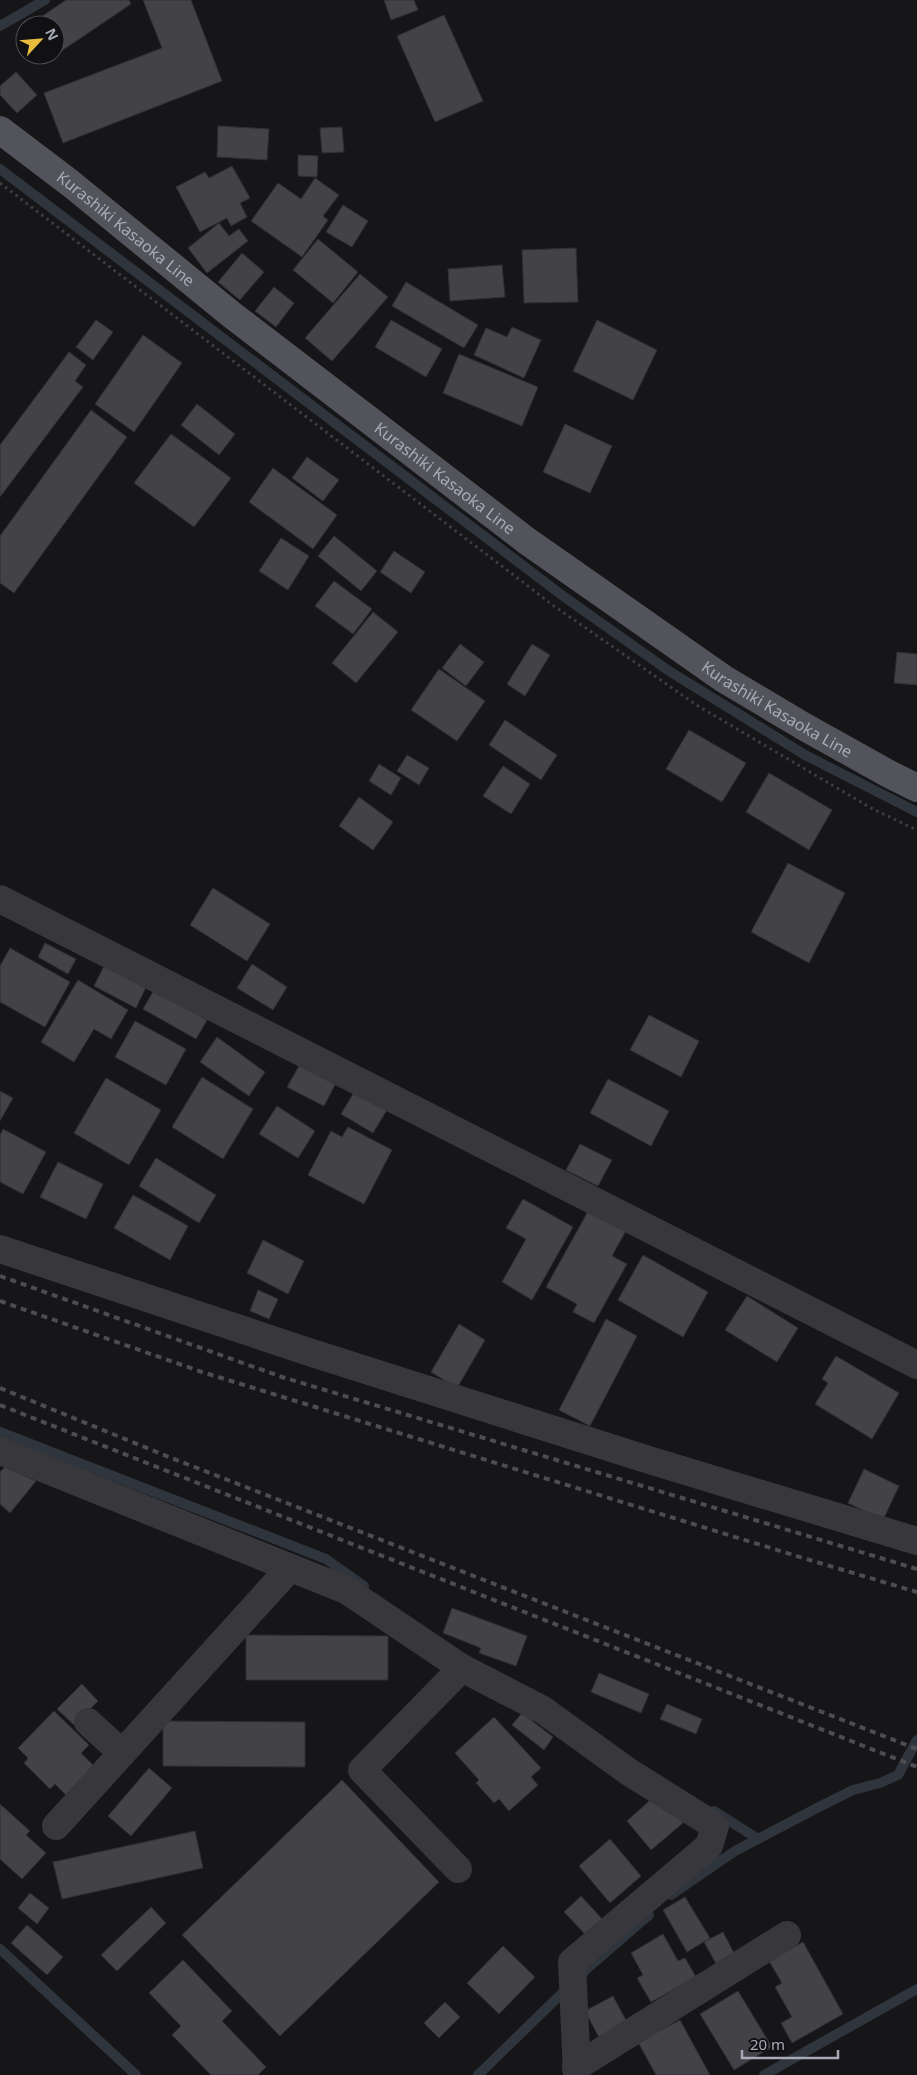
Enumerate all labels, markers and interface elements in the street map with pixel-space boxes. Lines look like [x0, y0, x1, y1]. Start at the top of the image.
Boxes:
north arrow [15, 15, 65, 65]
text: N [41, 25, 63, 43]
street label: Kurashiki Kasaoka Line [52, 166, 200, 291]
street label: Kurashiki Kasaoka Line [370, 417, 520, 539]
street label: Kurashiki Kasaoka Line [697, 656, 857, 762]
scale bar [742, 2028, 838, 2060]
text: 20 m [750, 2034, 785, 2054]

